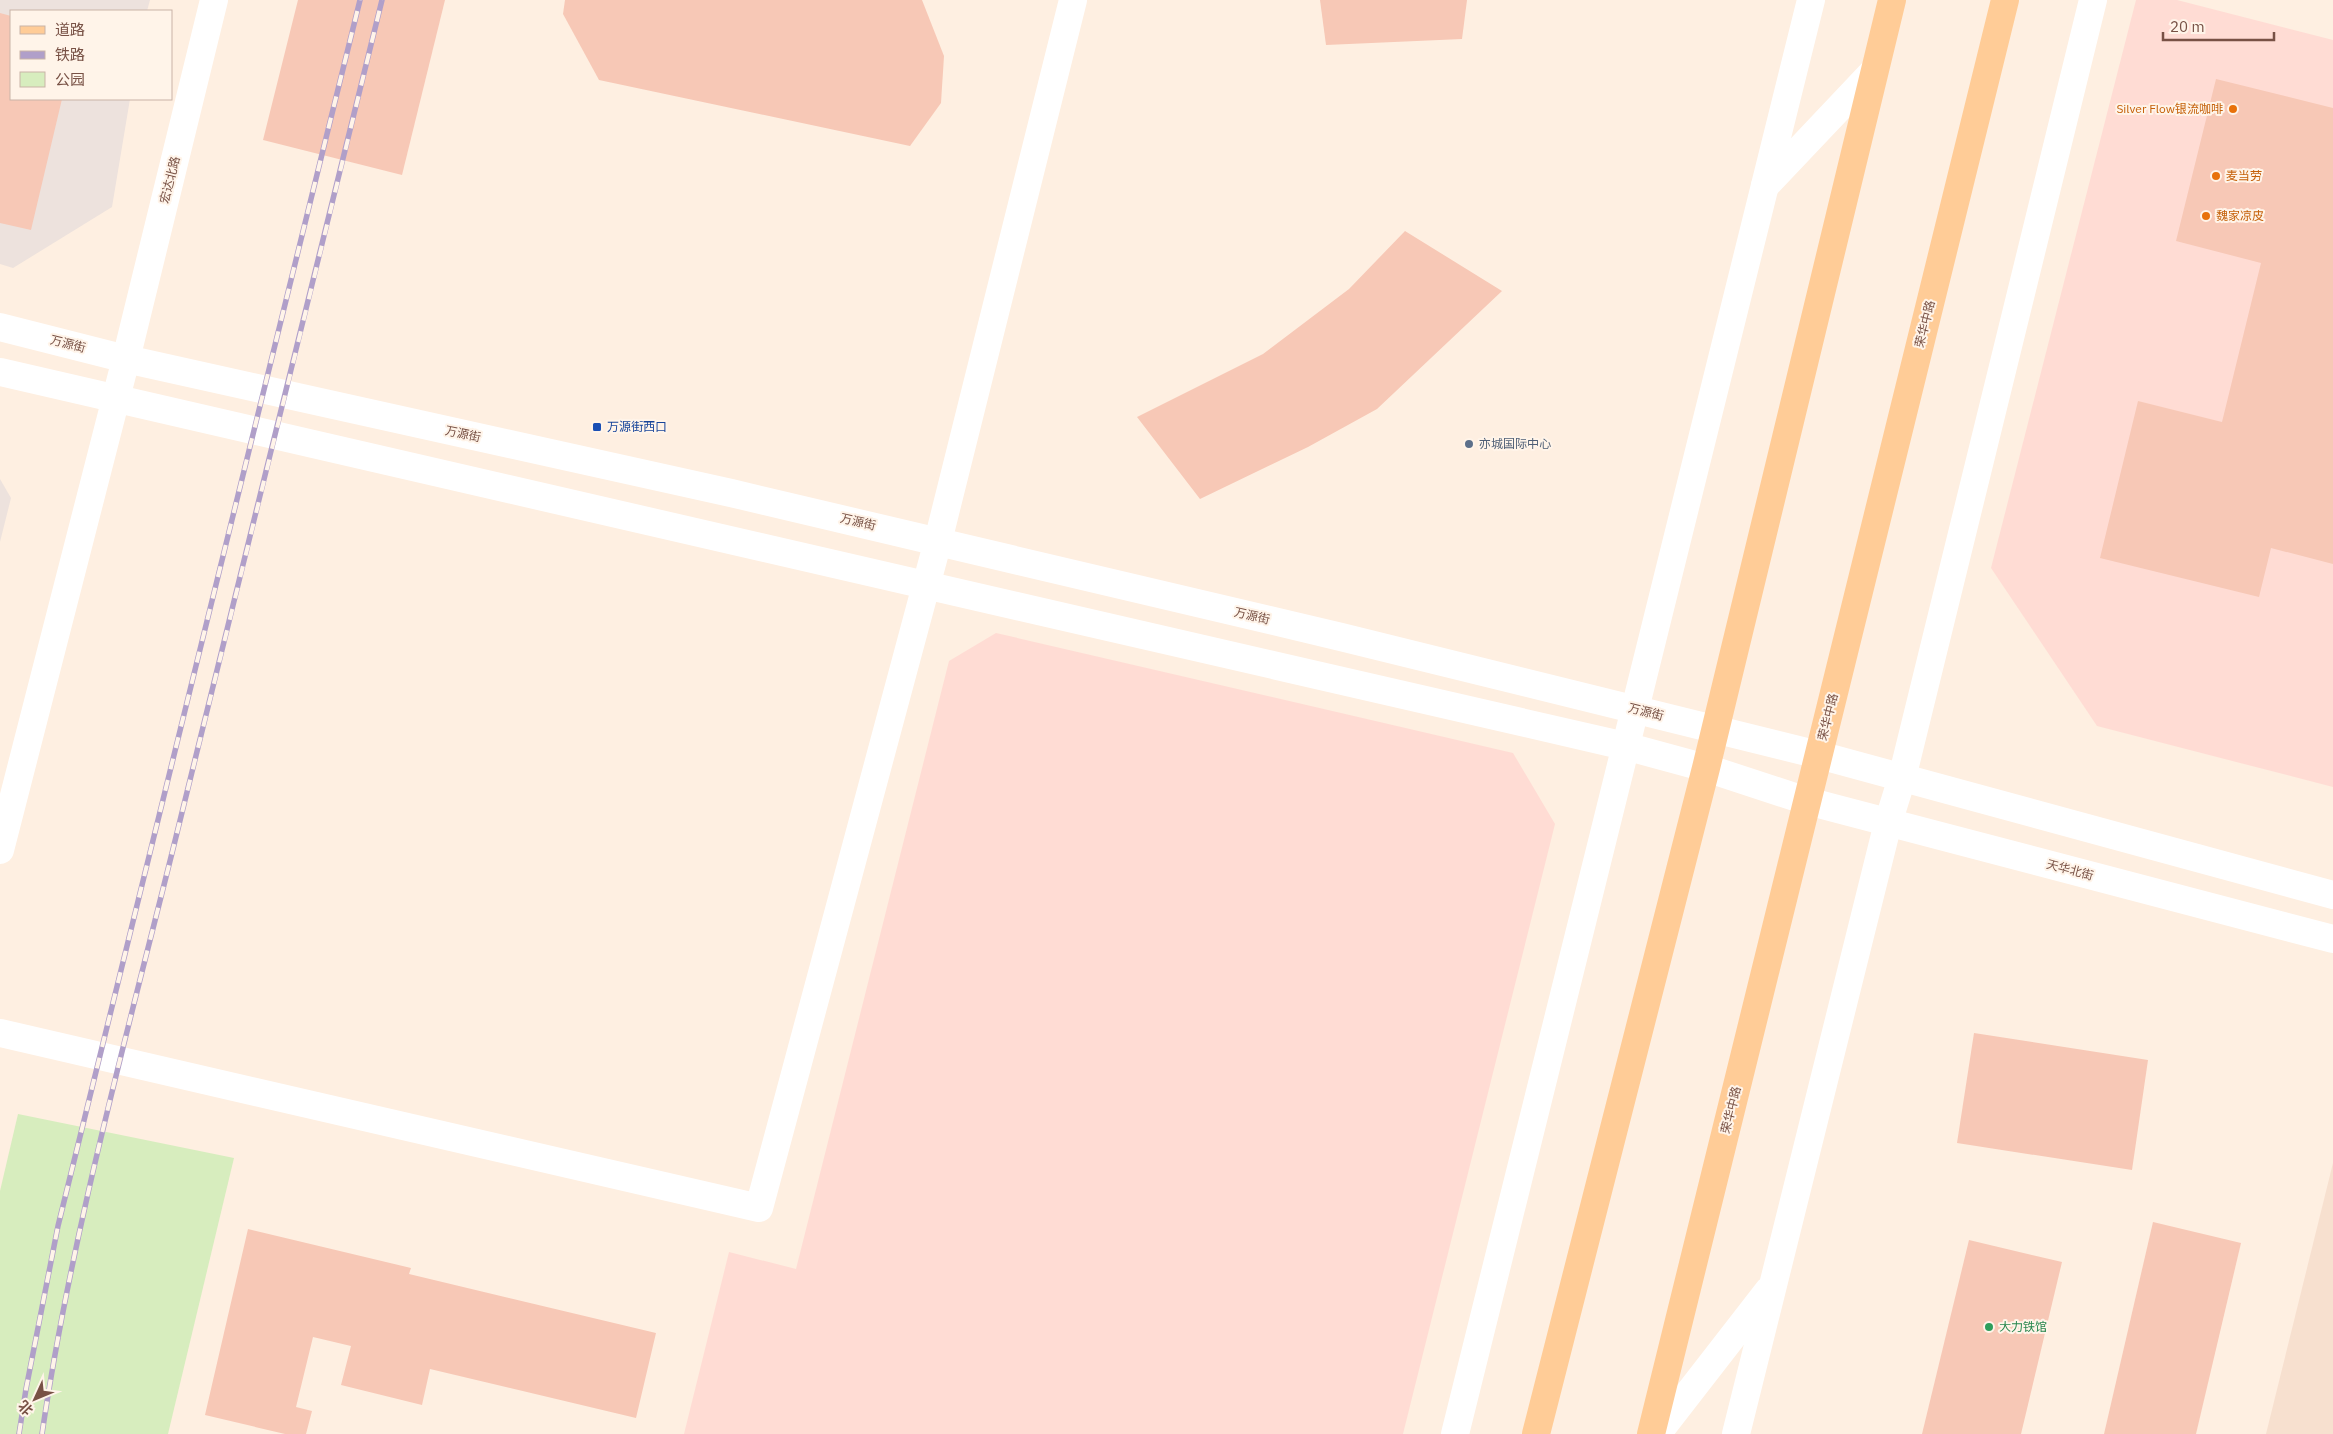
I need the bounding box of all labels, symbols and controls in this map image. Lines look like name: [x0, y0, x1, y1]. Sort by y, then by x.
legend: [10, 10, 172, 100]
scale bar: [2163, 10, 2274, 42]
text: 20 m: [2170, 17, 2205, 36]
text: 道路: [55, 20, 85, 39]
text: 铁路: [55, 45, 85, 64]
text: 公园: [55, 70, 85, 89]
place label: Silver Flow银流咖啡: [2116, 101, 2223, 116]
marker: Silver Flow银流咖啡: [2227, 103, 2239, 115]
street label: 宏达北路: [156, 155, 183, 205]
place label: 麦当劳: [2226, 168, 2262, 183]
marker: 麦当劳: [2210, 170, 2222, 182]
place label: 魏家凉皮: [2216, 208, 2264, 223]
marker: 魏家凉皮: [2200, 210, 2212, 222]
street label: 荣华中路: [1911, 299, 1938, 349]
street label: 万源街: [49, 332, 87, 355]
place label: 万源街西口: [607, 419, 667, 434]
marker: 万源街西口: [591, 421, 603, 433]
street label: 万源街: [444, 422, 482, 445]
place label: 亦城国际中心: [1479, 436, 1551, 451]
marker: 亦城国际中心: [1463, 438, 1475, 450]
street label: 万源街: [839, 510, 877, 533]
street label: 万源街: [1233, 604, 1271, 627]
street label: 荣华中路: [1814, 692, 1841, 742]
street label: 万源街: [1627, 700, 1665, 723]
street label: 天华北街: [2045, 856, 2095, 883]
street label: 荣华中路: [1717, 1085, 1744, 1135]
place label: 大力铁馆: [1999, 1319, 2047, 1334]
marker: 大力铁馆: [1983, 1321, 1995, 1333]
north arrow: [10, 1374, 60, 1424]
text: 北: [14, 1397, 37, 1419]

